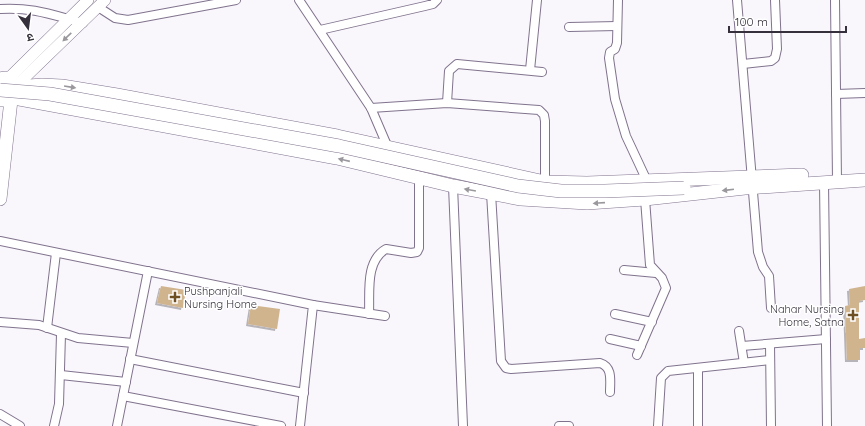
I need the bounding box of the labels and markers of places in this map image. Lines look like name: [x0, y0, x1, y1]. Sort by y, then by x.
place label: Pushpanjali Nursing Home: [184, 284, 257, 311]
marker: Pushpanjali Nursing Home: [169, 291, 181, 303]
place label: Nahar Nursing Home, Satna: [770, 302, 844, 329]
marker: Nahar Nursing Home, Satna: [847, 309, 859, 321]

